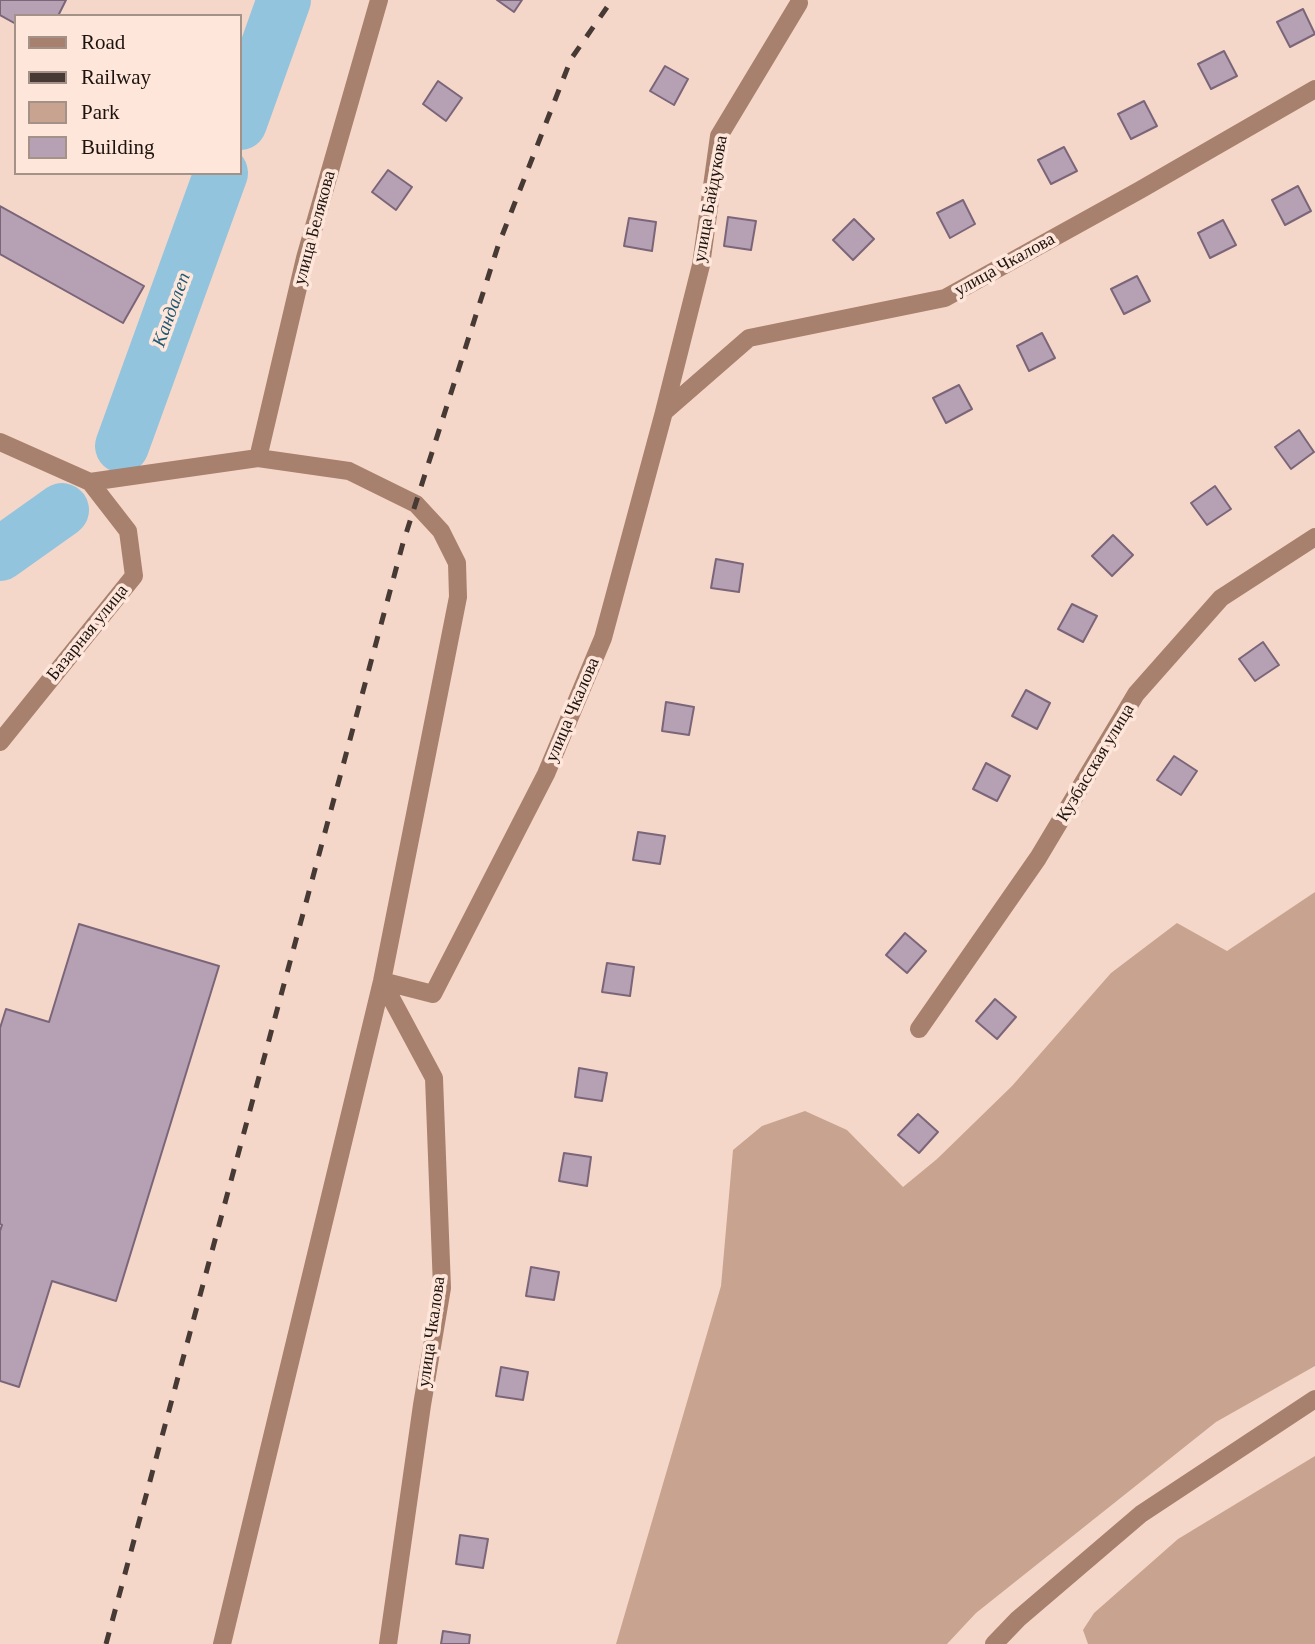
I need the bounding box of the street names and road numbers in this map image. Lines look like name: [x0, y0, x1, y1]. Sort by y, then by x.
street label: улица Байдукова: [689, 134, 733, 264]
street label: улица Белякова: [289, 168, 341, 288]
street label: улица Чкалова: [951, 229, 1059, 301]
street label: Базарная улица: [43, 581, 133, 685]
street label: улица Чкалова: [541, 654, 605, 766]
street label: Кузбасская улица: [1052, 700, 1140, 826]
street label: улица Чкалова: [414, 1275, 450, 1389]

